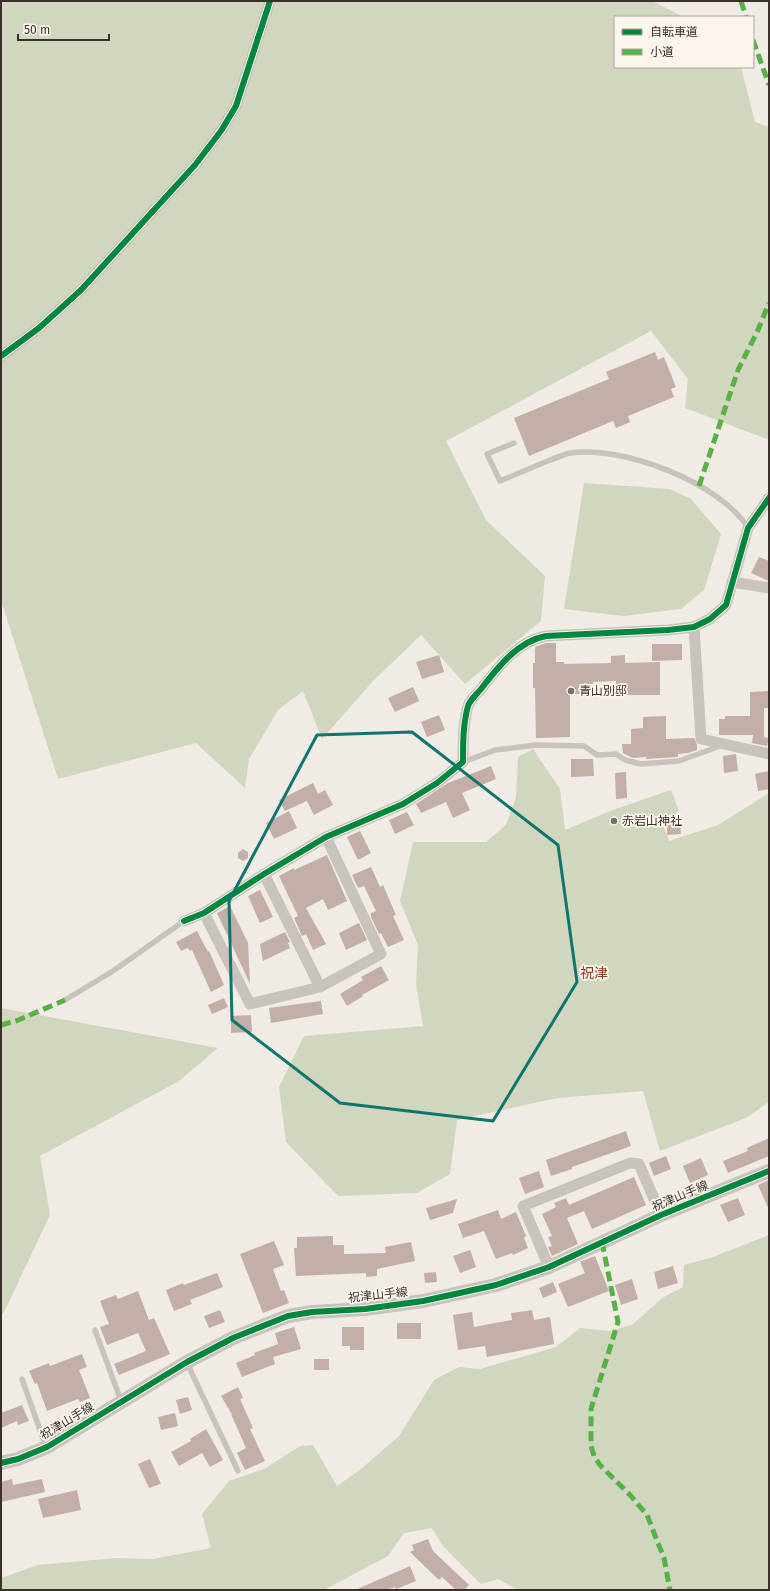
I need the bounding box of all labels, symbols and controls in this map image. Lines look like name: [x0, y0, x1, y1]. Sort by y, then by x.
scale bar: [18, 16, 109, 42]
legend: [614, 16, 754, 68]
text: 50 m: [24, 23, 50, 37]
text: 自転車道: [650, 25, 698, 39]
text: 小道: [650, 45, 674, 59]
place label: 青山別邸: [579, 684, 627, 698]
marker: 青山別邸: [566, 686, 576, 696]
place label: 赤岩山神社: [622, 814, 682, 828]
marker: 赤岩山神社: [609, 816, 619, 826]
district label: 祝津: [580, 965, 608, 982]
street label: 祝津山手線: [650, 1178, 710, 1214]
street label: 祝津山手線: [347, 1285, 409, 1305]
street label: 祝津山手線: [38, 1400, 96, 1442]

